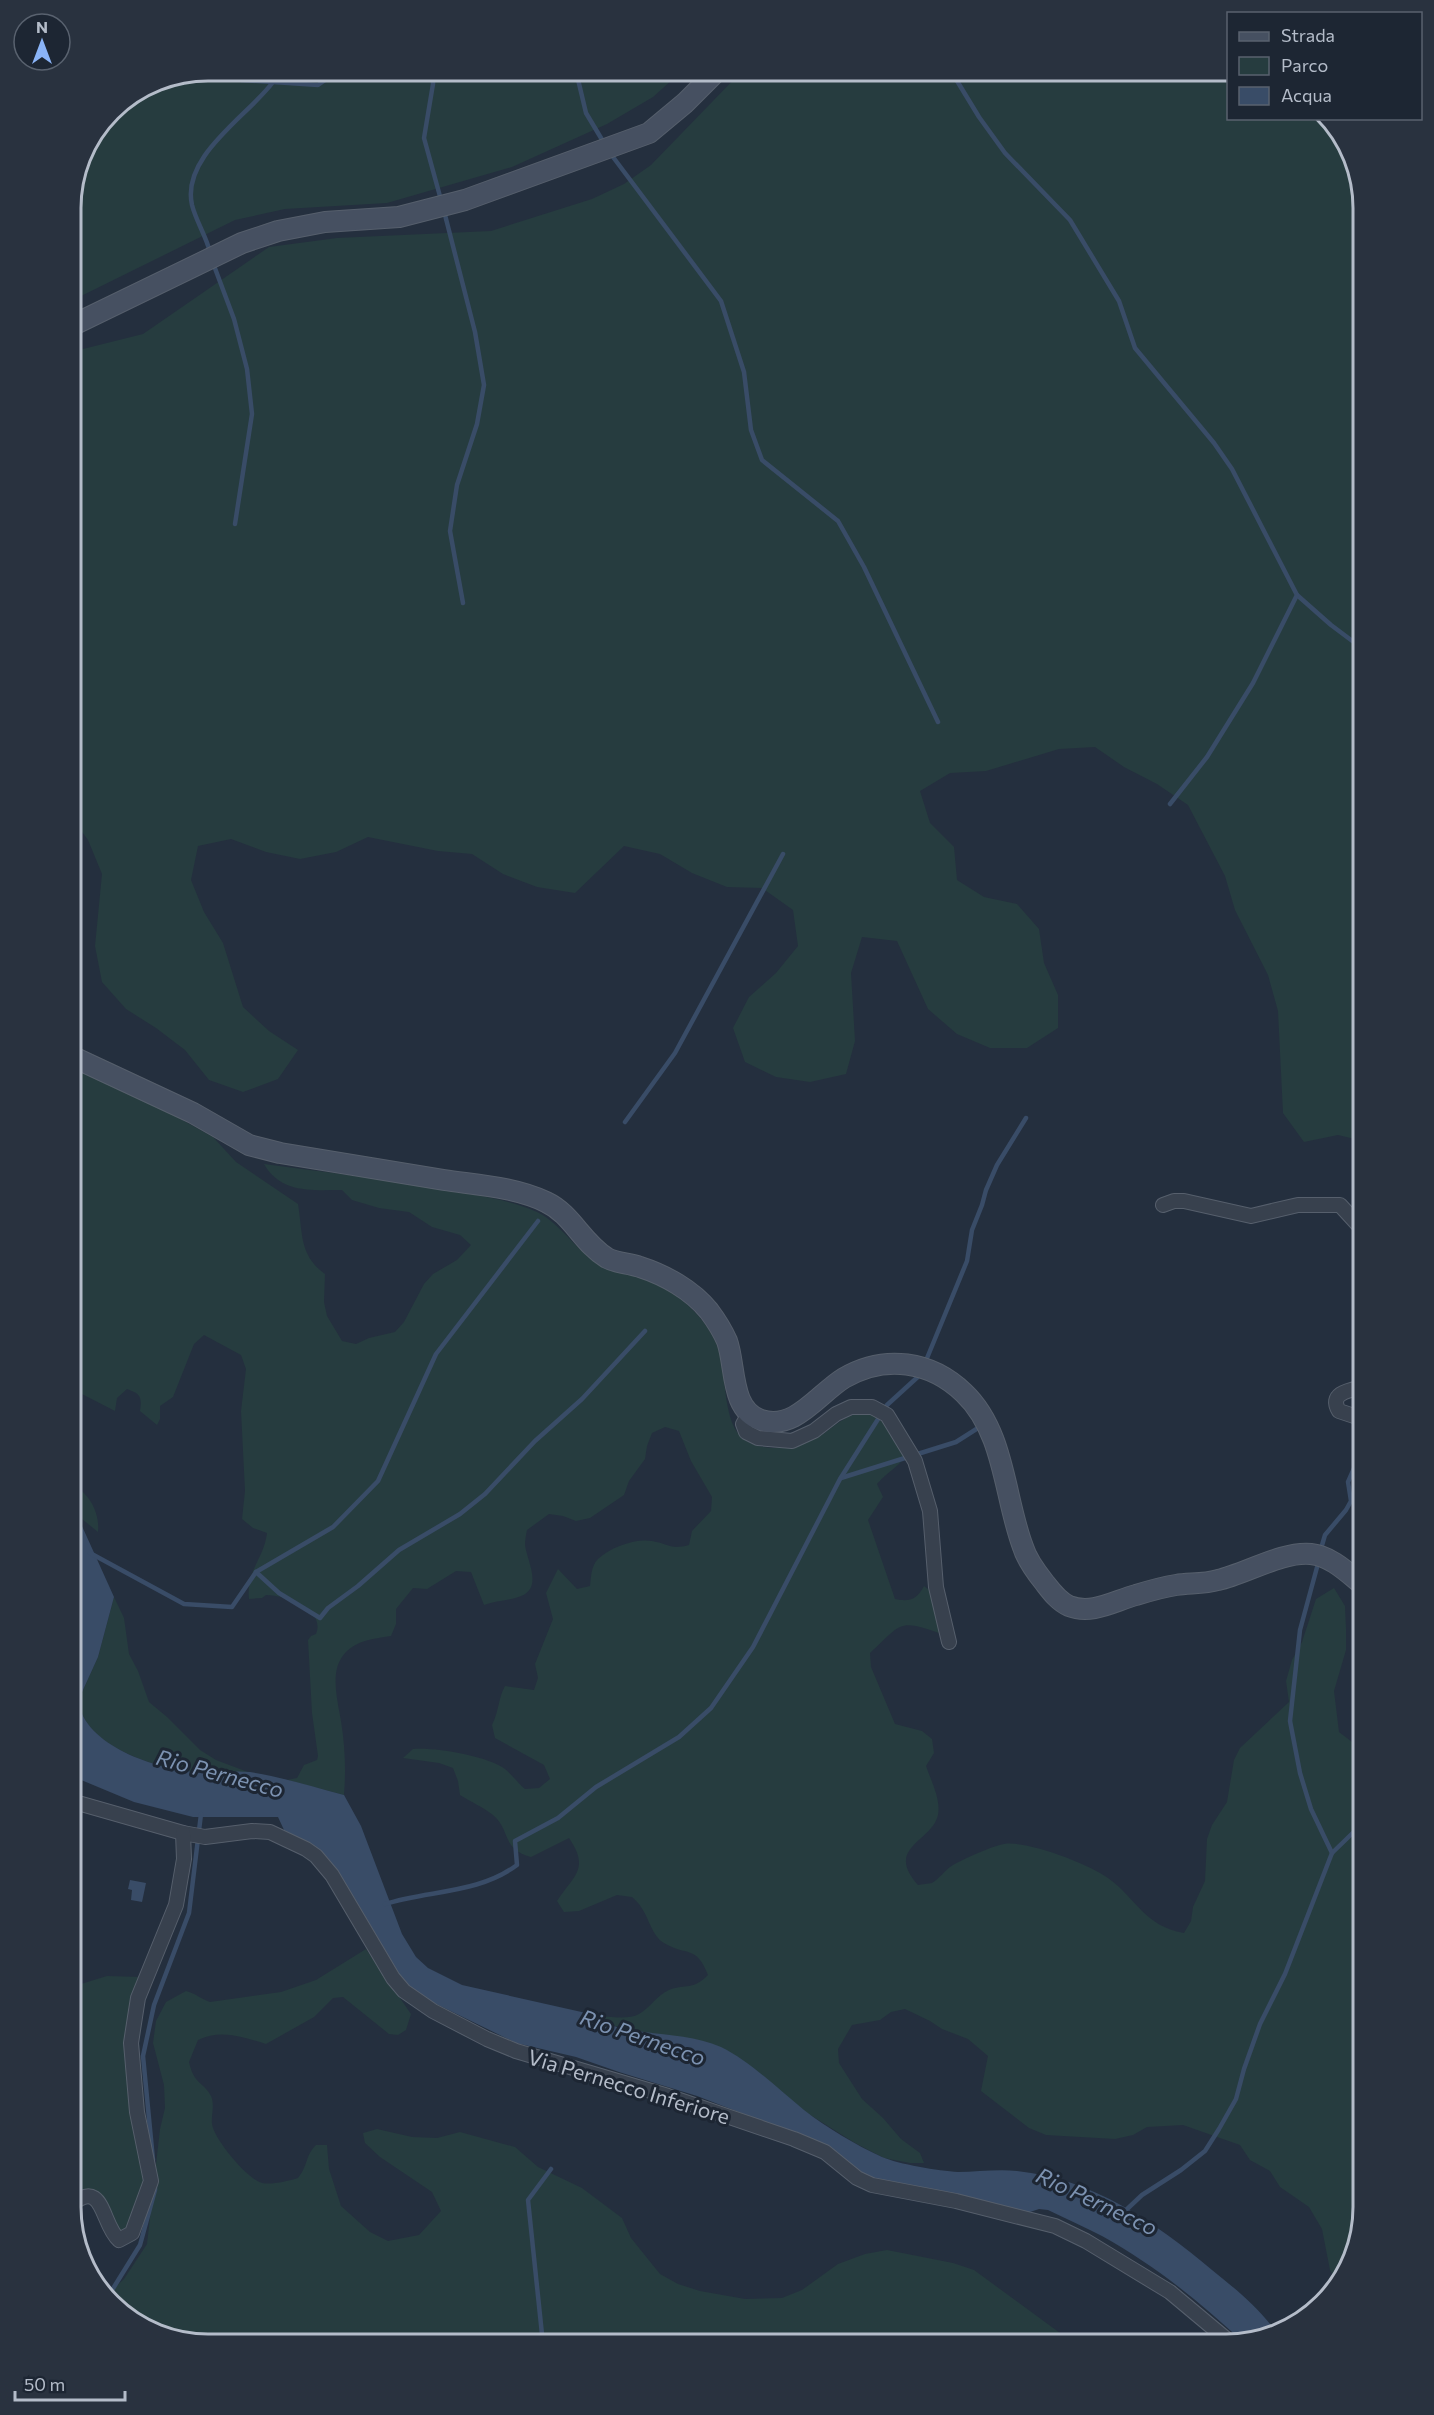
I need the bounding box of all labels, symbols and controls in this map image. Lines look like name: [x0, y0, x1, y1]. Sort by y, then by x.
north arrow: [12, 12, 72, 72]
legend: [1227, 12, 1422, 120]
text: N: [36, 17, 48, 36]
text: Strada: [1281, 24, 1335, 46]
text: Parco: [1281, 54, 1328, 76]
text: Acqua: [1281, 84, 1332, 106]
water label: Rio Pernecco: [153, 1743, 287, 1803]
water label: Rio Pernecco: [577, 2003, 709, 2071]
street label: Via Pernecco Inferiore: [525, 2043, 733, 2129]
water label: Rio Pernecco: [1032, 2161, 1162, 2241]
scale bar: [15, 2364, 124, 2402]
text: 50 m: [24, 2373, 65, 2395]

